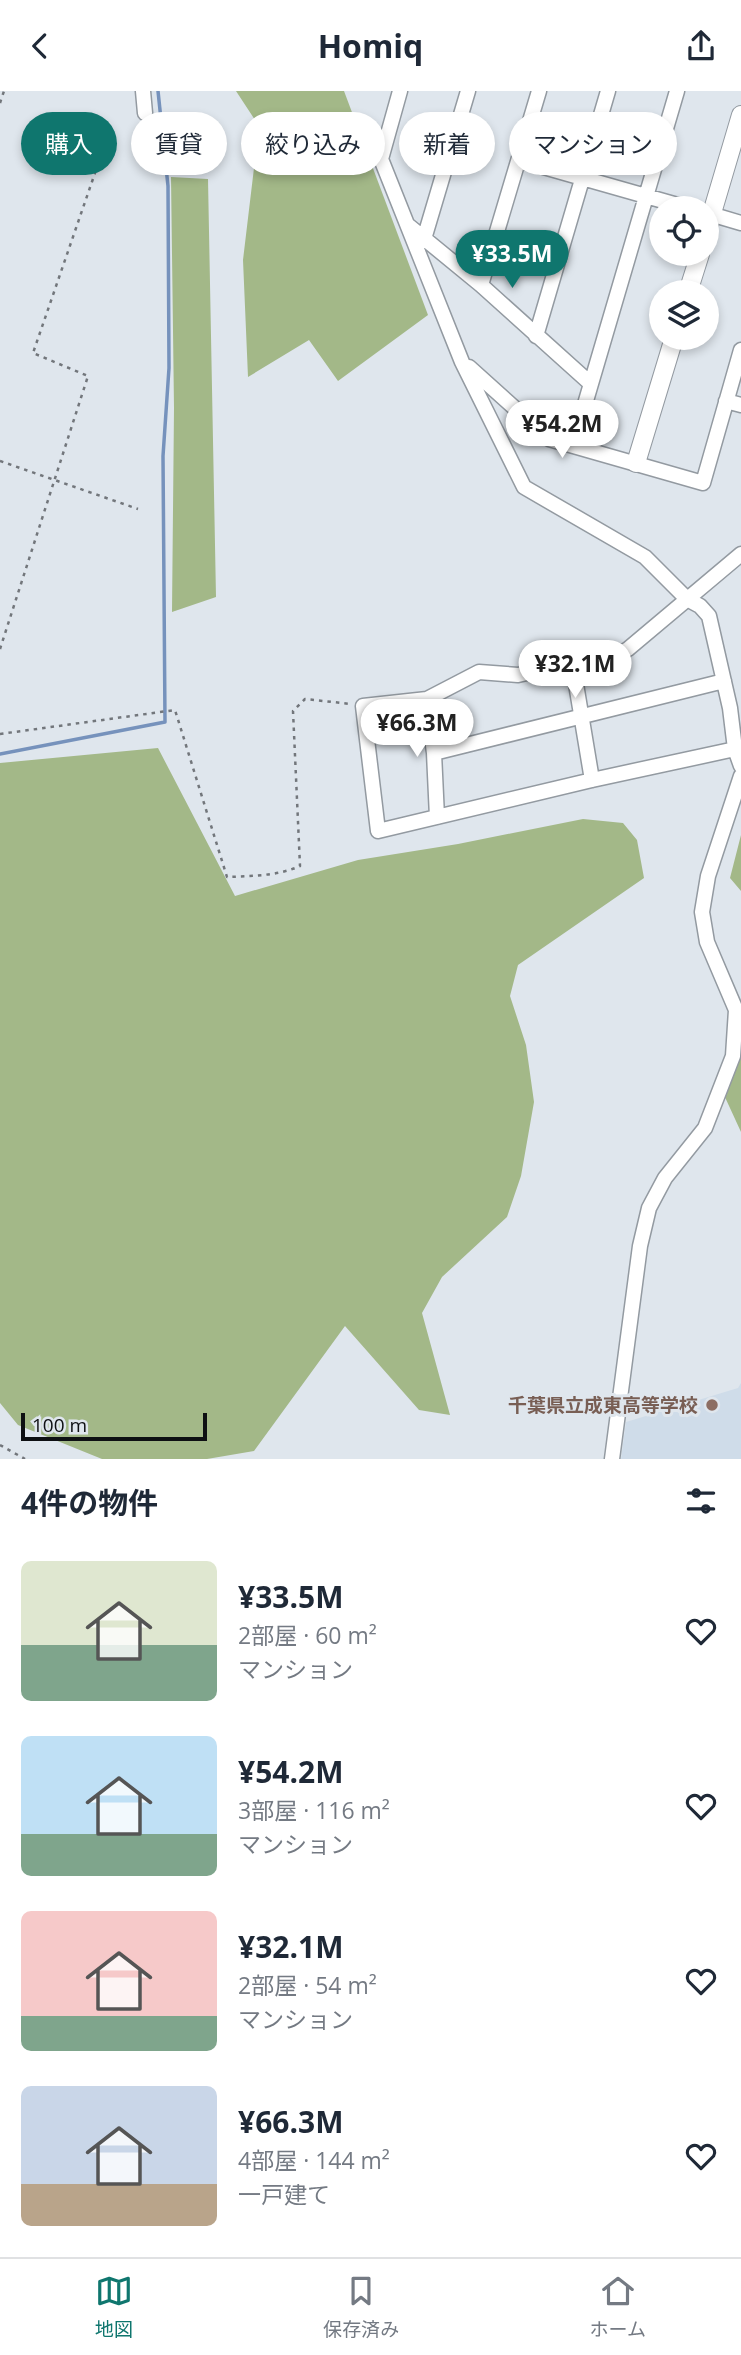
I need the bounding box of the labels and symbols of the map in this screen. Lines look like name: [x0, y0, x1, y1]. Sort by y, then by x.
pin: ¥33.5M: [455, 231, 569, 290]
pin: ¥54.2M: [505, 401, 619, 460]
pin: ¥32.1M: [518, 641, 632, 700]
pin: ¥66.3M: [360, 699, 474, 759]
place label: 千葉県立成東高等学校: [508, 1392, 698, 1418]
marker: 千葉県立成東高等学校: [704, 1397, 720, 1413]
scale bar: [21, 1410, 206, 1442]

